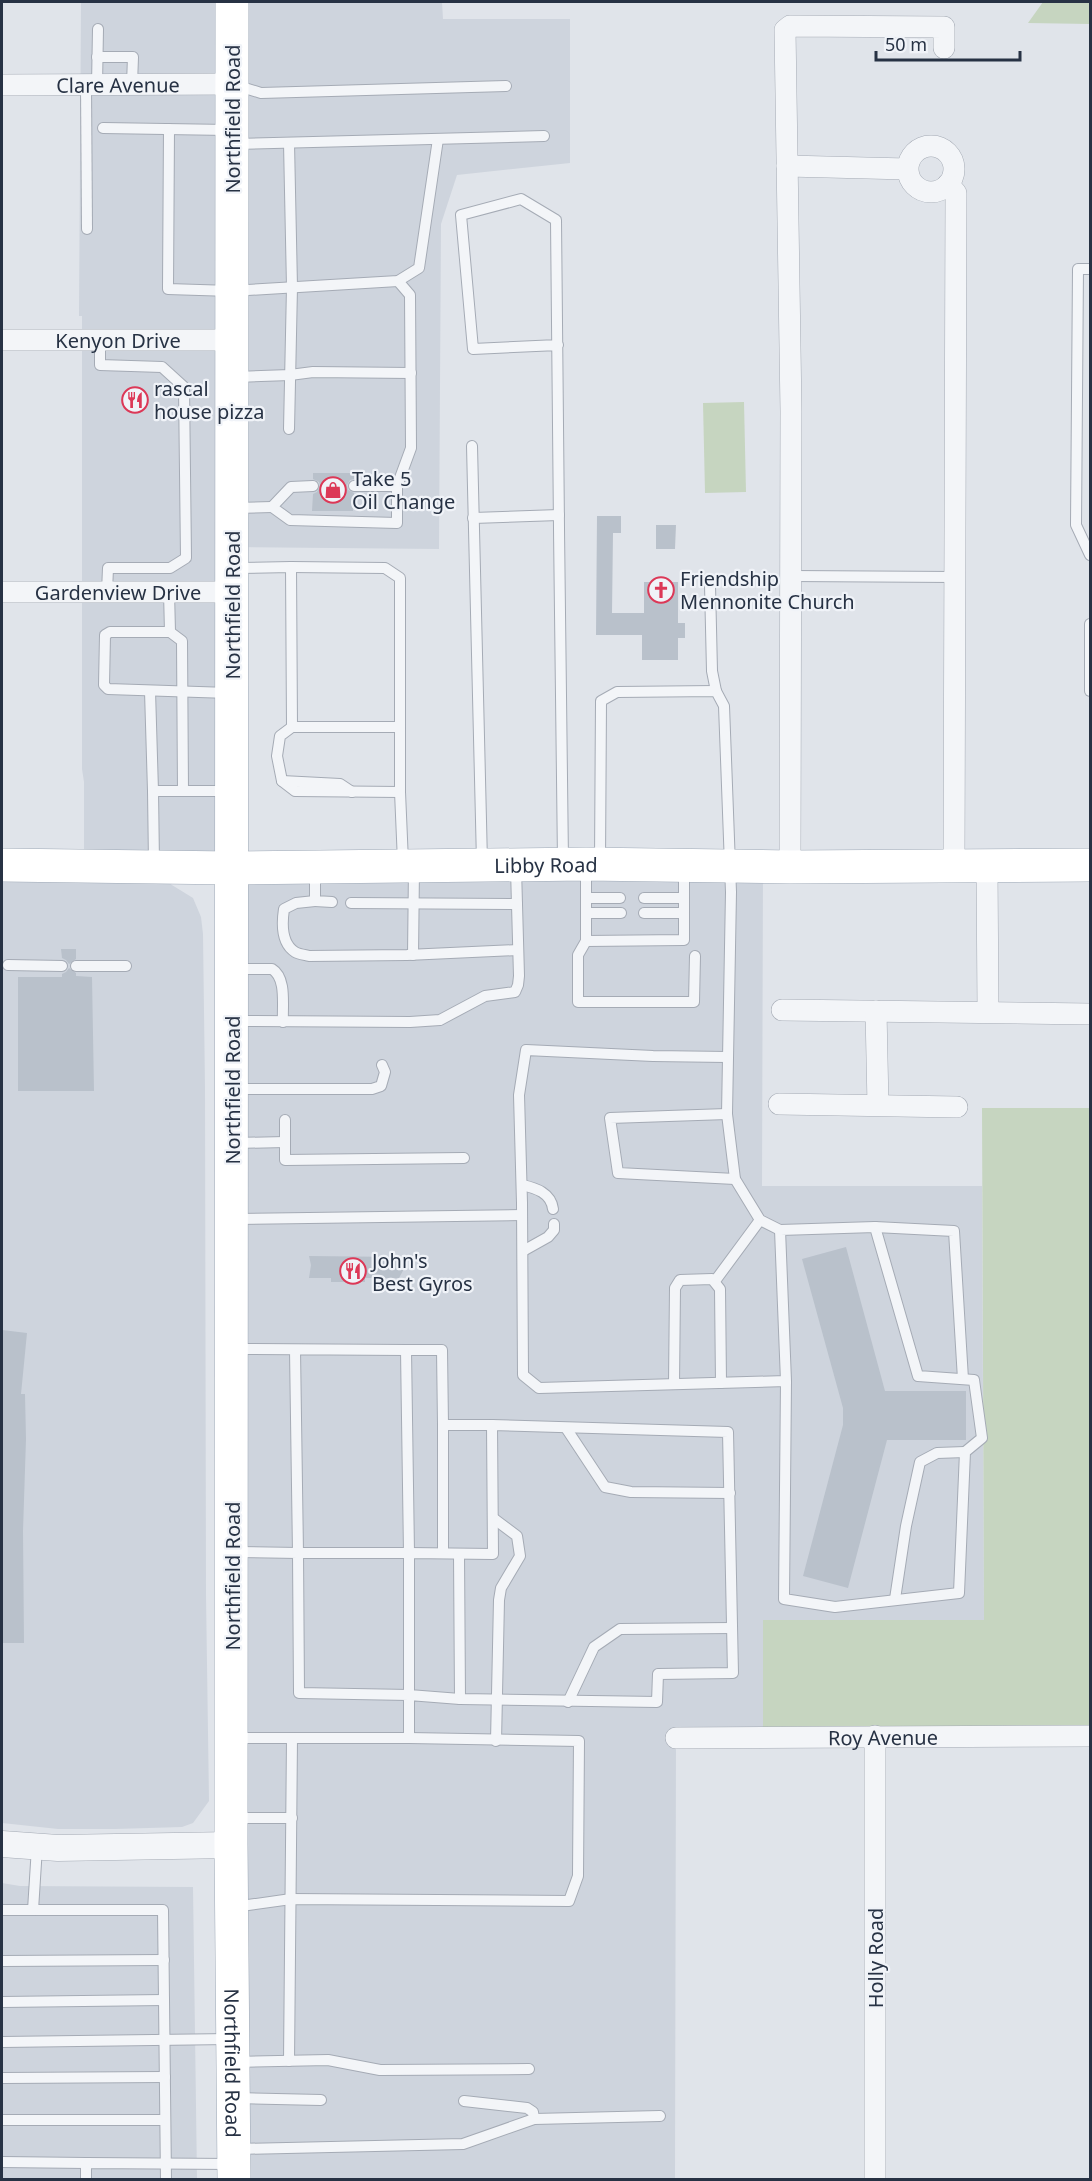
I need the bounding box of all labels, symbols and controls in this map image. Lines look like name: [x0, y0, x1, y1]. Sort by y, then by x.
scale bar: [876, 24, 1020, 62]
text: 50 m: [885, 32, 927, 56]
street label: Northfield Road: [219, 44, 246, 194]
street label: Clare Avenue: [56, 71, 180, 98]
street label: Kenyon Drive: [55, 327, 181, 354]
place label: rascal house pizza: [154, 375, 264, 425]
restaurant icon: rascal house pizza: [120, 385, 150, 415]
place label: Take 5 Oil Change: [352, 465, 455, 515]
shop icon: Take 5 Oil Change: [318, 475, 348, 505]
street label: Northfield Road: [219, 530, 246, 680]
place label: Friendship Mennonite Church: [680, 565, 855, 615]
church icon: Friendship Mennonite Church: [646, 575, 676, 605]
street label: Gardenview Drive: [35, 579, 201, 606]
street label: Libby Road: [494, 850, 598, 879]
street label: Northfield Road: [219, 1015, 246, 1165]
place label: John's Best Gyros: [370, 1247, 473, 1297]
restaurant icon: John's Best Gyros: [338, 1256, 368, 1286]
street label: Northfield Road: [219, 1501, 246, 1651]
street label: Roy Avenue: [828, 1723, 938, 1751]
street label: Holly Road: [862, 1908, 889, 2008]
street label: Northfield Road: [219, 1988, 247, 2138]

